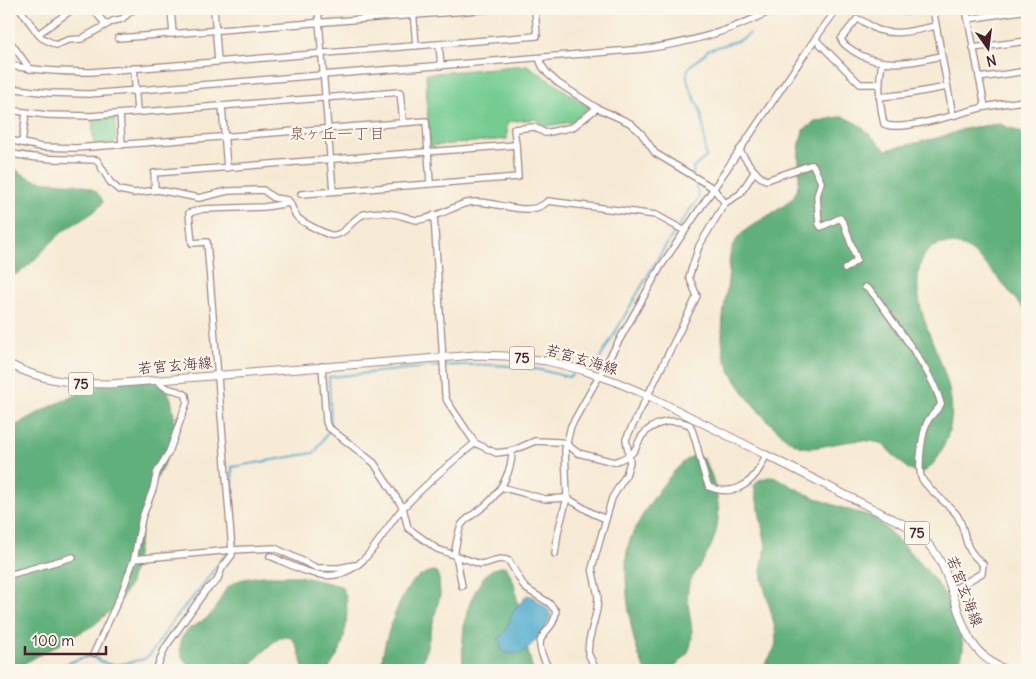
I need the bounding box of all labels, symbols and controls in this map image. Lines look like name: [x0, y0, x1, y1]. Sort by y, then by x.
north arrow: [964, 22, 1014, 72]
text: N: [984, 51, 998, 71]
district label: 泉ヶ丘一丁目: [289, 123, 385, 143]
street label: 若宮玄海線: [543, 340, 621, 378]
road number: 75: [510, 346, 534, 369]
street label: 若宮玄海線: [137, 352, 213, 378]
road number: 75: [68, 372, 94, 396]
road number: 75: [904, 522, 930, 544]
street label: 若宮玄海線: [943, 553, 987, 629]
scale bar: [25, 624, 106, 656]
text: 100 m: [32, 631, 74, 650]

